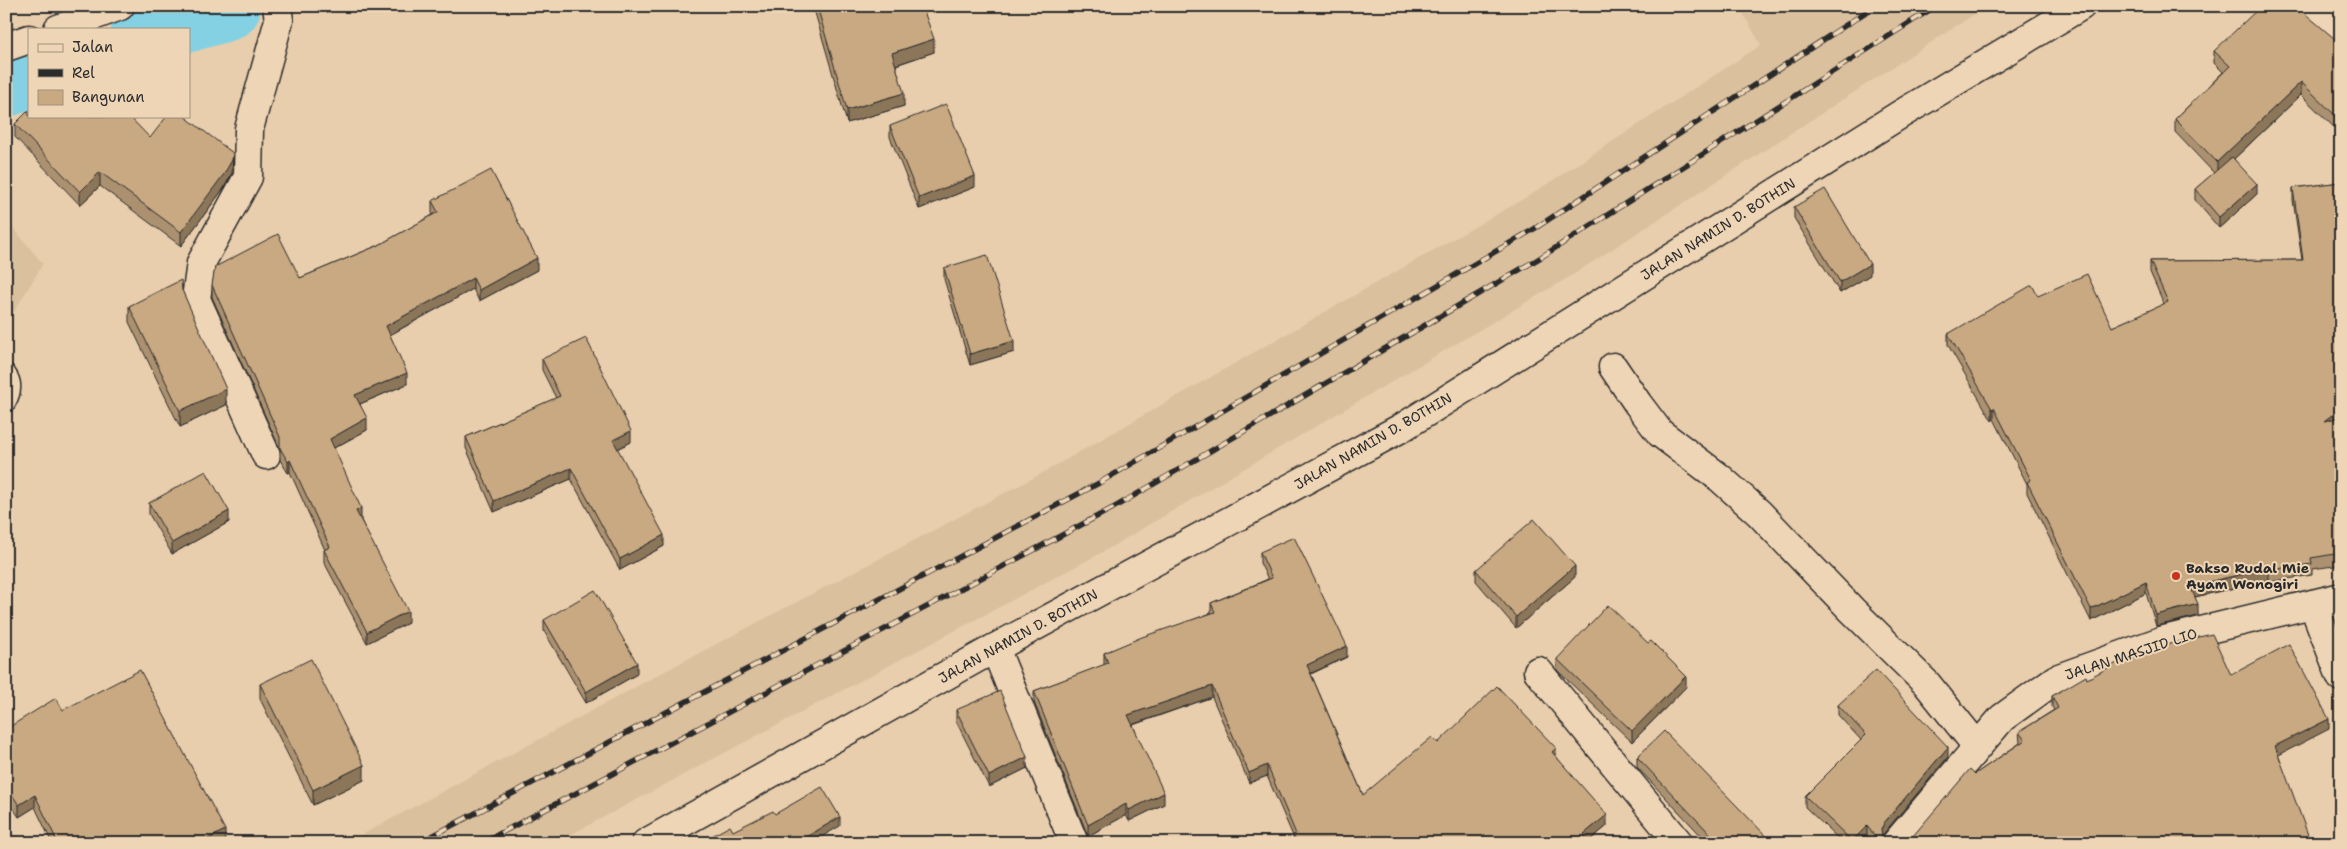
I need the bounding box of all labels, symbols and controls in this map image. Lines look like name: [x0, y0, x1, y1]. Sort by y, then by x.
legend: [28, 28, 190, 118]
text: Jalan: [72, 37, 113, 57]
text: Rel: [72, 63, 95, 83]
text: Bangunan: [72, 87, 144, 107]
street label: JALAN NAMIN D. BOTHIN: [1637, 174, 1799, 284]
street label: JALAN NAMIN D. BOTHIN: [1291, 388, 1455, 494]
place label: Bakso Rudal Mie Ayam Wonogiri: [2186, 559, 2309, 593]
marker: Bakso Rudal Mie Ayam Wonogiri: [2170, 570, 2182, 582]
street label: JALAN NAMIN D. BOTHIN: [935, 585, 1101, 687]
street label: JALAN MASJID LIO: [2063, 624, 2199, 684]

